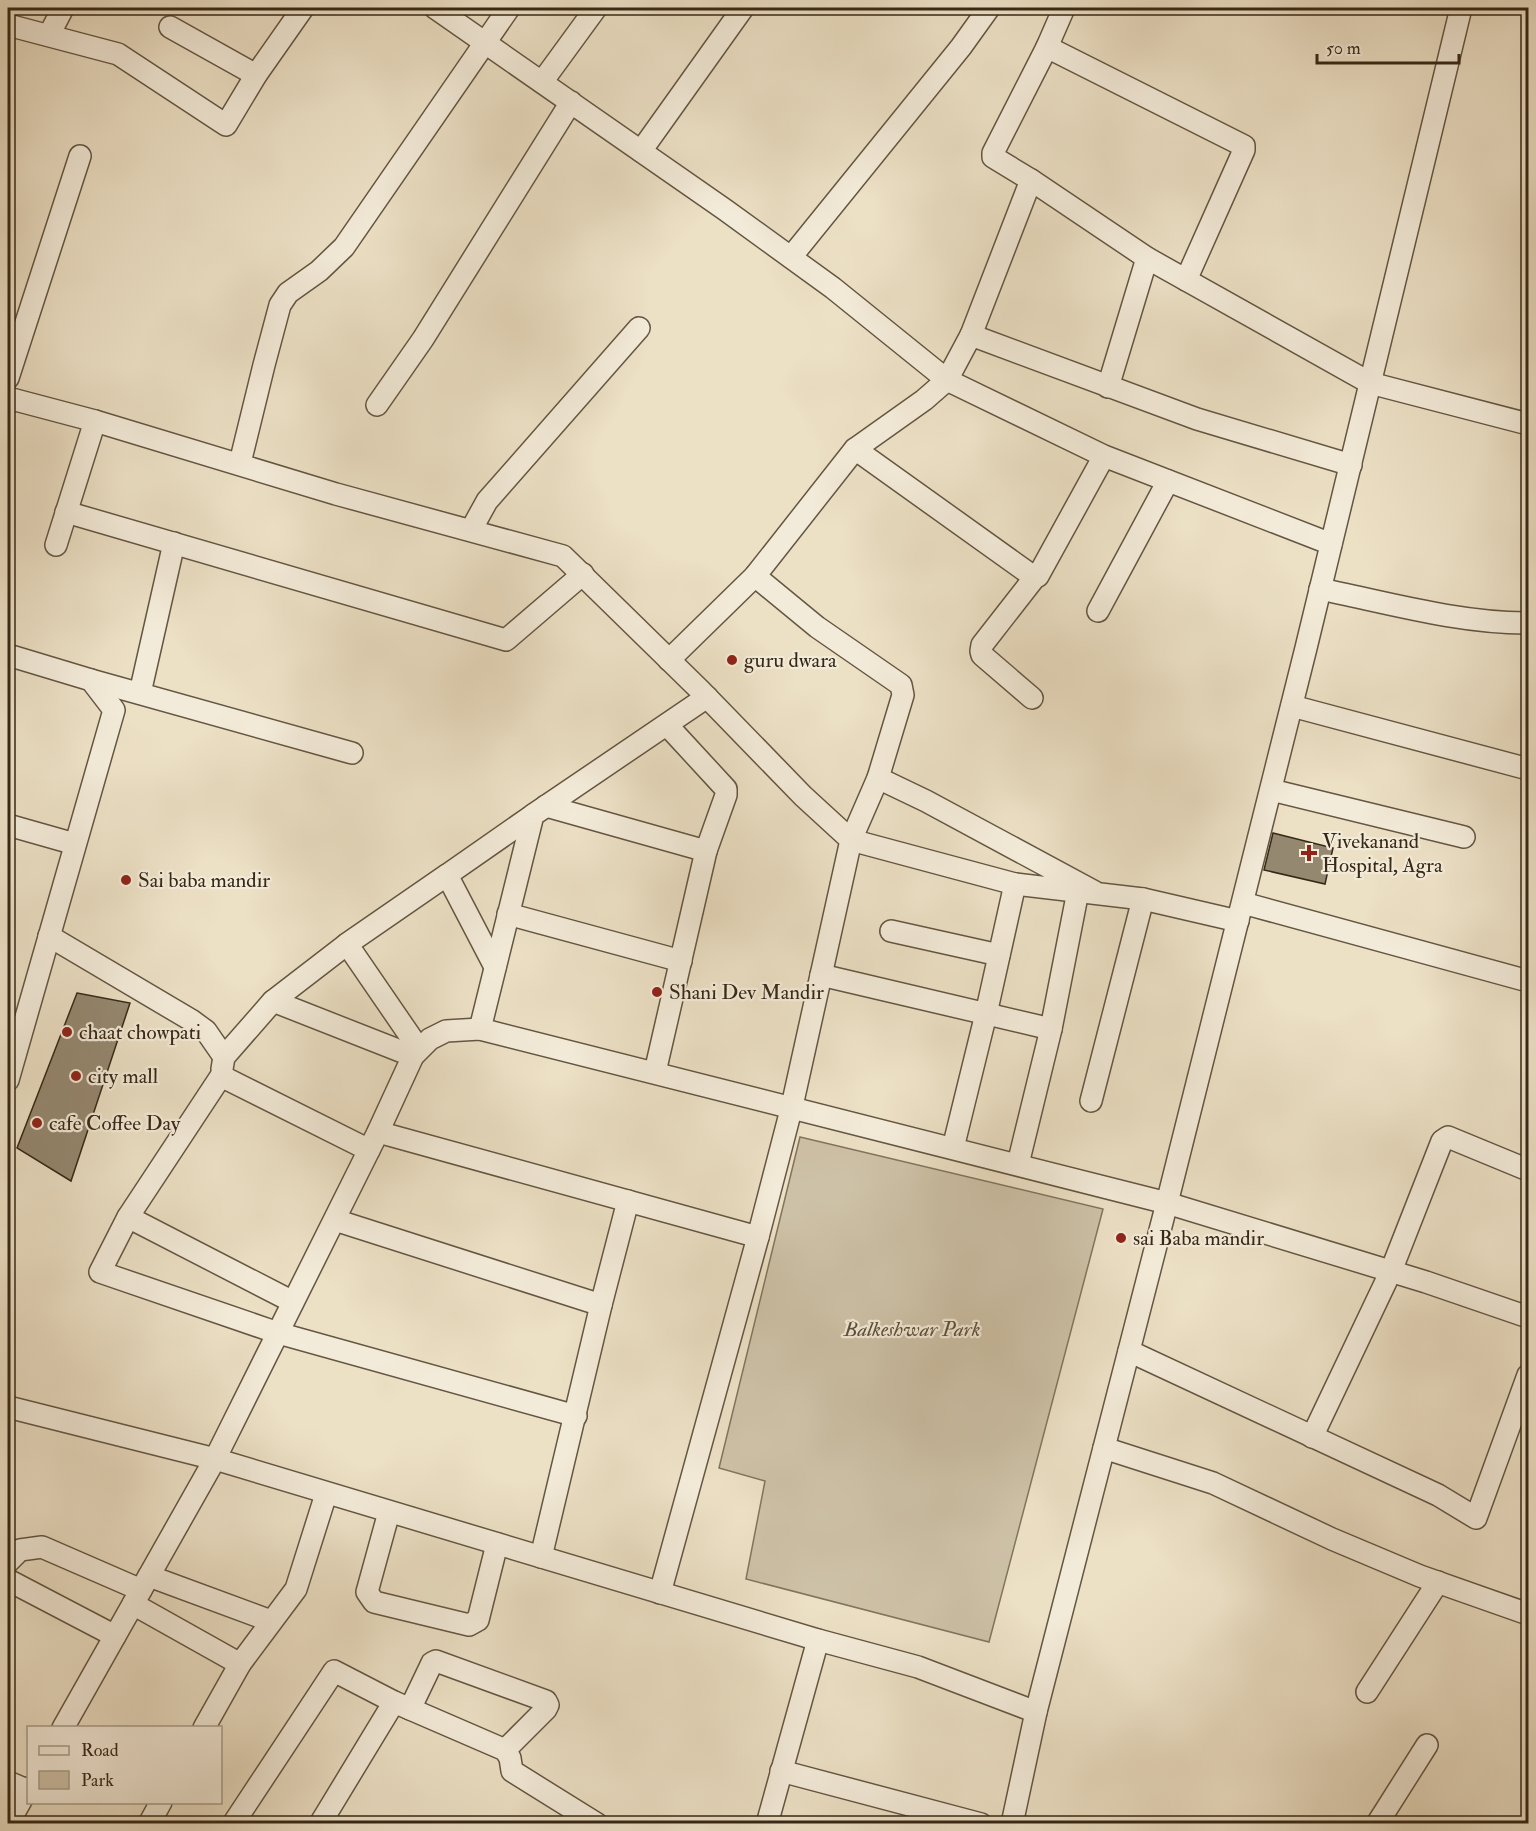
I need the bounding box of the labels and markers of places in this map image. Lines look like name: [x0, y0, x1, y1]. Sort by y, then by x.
place label: guru dwara: [744, 647, 837, 674]
marker: guru dwara: [725, 653, 739, 667]
place label: Vivekanand Hospital, Agra: [1322, 828, 1443, 879]
marker: Vivekanand Hospital, Agra: [1300, 844, 1318, 862]
place label: Sai baba mandir: [138, 867, 270, 894]
marker: Sai baba mandir: [119, 873, 133, 887]
place label: Shani Dev Mandir: [669, 979, 824, 1006]
marker: Shani Dev Mandir: [650, 985, 664, 999]
place label: chaat chowpati: [79, 1019, 201, 1046]
marker: chaat chowpati: [60, 1025, 74, 1039]
place label: city mall: [88, 1063, 159, 1090]
marker: city mall: [69, 1069, 83, 1083]
place label: cafe Coffee Day: [49, 1110, 181, 1137]
marker: cafe Coffee Day: [30, 1116, 44, 1130]
place label: sai Baba mandir: [1133, 1225, 1264, 1252]
marker: sai Baba mandir: [1114, 1231, 1128, 1245]

